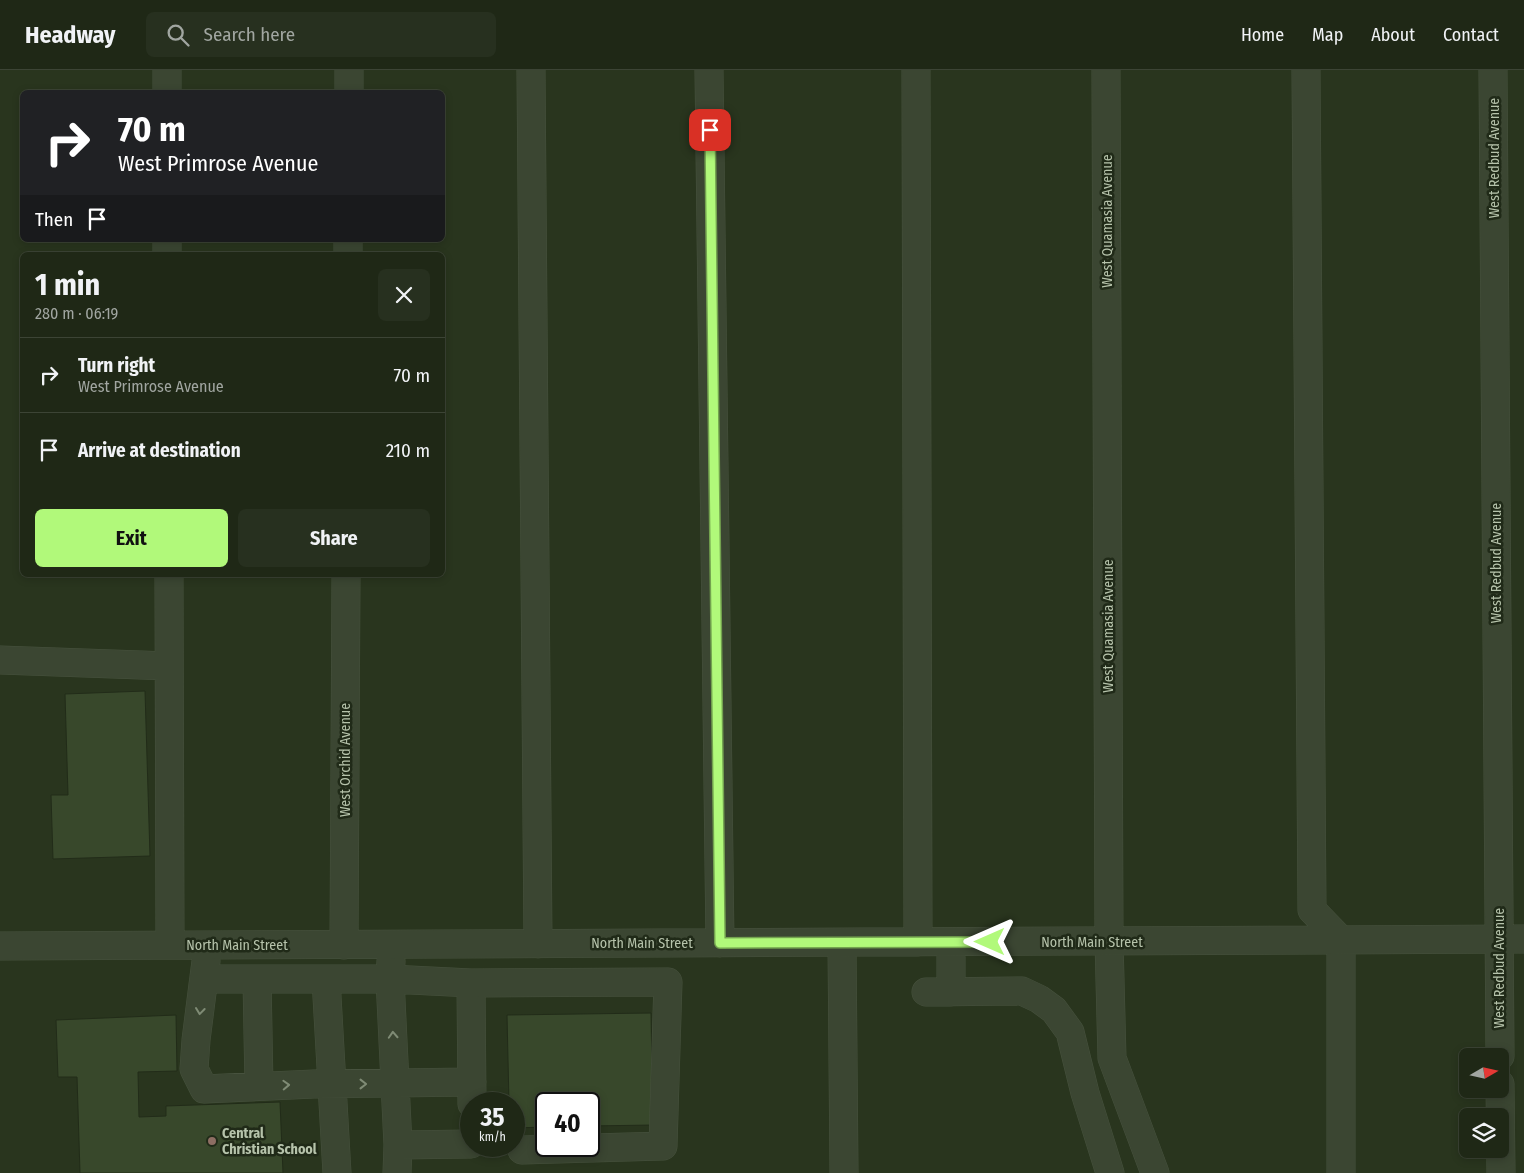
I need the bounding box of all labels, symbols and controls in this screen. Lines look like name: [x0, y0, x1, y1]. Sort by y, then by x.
search box: [146, 12, 496, 57]
text: Headway: [25, 21, 116, 49]
icon: search: [164, 21, 192, 49]
text: Search here: [204, 23, 295, 46]
text: Home: [1241, 24, 1284, 46]
text: Map: [1312, 24, 1343, 46]
text: About: [1371, 24, 1415, 46]
text: Contact: [1443, 24, 1499, 46]
street label: West Redbud Avenue: [1486, 98, 1503, 218]
text: 70 m: [118, 108, 186, 150]
pin: [689, 109, 731, 151]
icon: right: [35, 110, 100, 175]
icon: arrive: [696, 116, 724, 144]
text: West Primrose Avenue: [118, 150, 318, 177]
street label: West Quamasia Avenue: [1099, 154, 1116, 288]
icon: arrive: [83, 205, 111, 233]
text: Then: [35, 208, 73, 231]
text: 1 min: [35, 267, 100, 303]
button: close: [378, 269, 430, 321]
text: 280 m · 06:19: [35, 304, 118, 323]
text: Turn right: [78, 354, 155, 377]
icon: right: [35, 361, 63, 389]
text: 70 m: [394, 364, 430, 387]
text: West Primrose Avenue: [78, 377, 224, 396]
icon: arrive: [35, 436, 63, 464]
text: Arrive at destination: [78, 439, 241, 462]
text: 210 m: [386, 439, 430, 462]
street label: West Redbud Avenue: [1488, 503, 1505, 623]
button: Exit: [35, 509, 228, 567]
button: Share: [238, 509, 430, 567]
street label: West Quamasia Avenue: [1100, 559, 1117, 693]
street label: West Orchid Avenue: [337, 703, 354, 817]
street label: West Redbud Avenue: [1491, 908, 1508, 1028]
position arrow: [963, 915, 1015, 967]
street label: North Main Street: [1041, 934, 1143, 951]
street label: North Main Street: [591, 935, 693, 952]
street label: North Main Street: [186, 937, 288, 954]
one-way arrow: [195, 1007, 206, 1015]
one-way arrow: [387, 1031, 398, 1039]
north arrow: [1459, 1048, 1509, 1098]
map controls: [1459, 1048, 1509, 1158]
one-way arrow: [360, 1079, 367, 1089]
one-way arrow: [282, 1080, 290, 1090]
speed limit sign: 40: [535, 1092, 600, 1157]
text: 35: [480, 1103, 505, 1133]
button: layers: [1459, 1108, 1509, 1158]
place label: Central Christian School: [222, 1125, 317, 1158]
text: km/h: [479, 1130, 506, 1144]
marker: Central Christian School: [206, 1135, 218, 1147]

